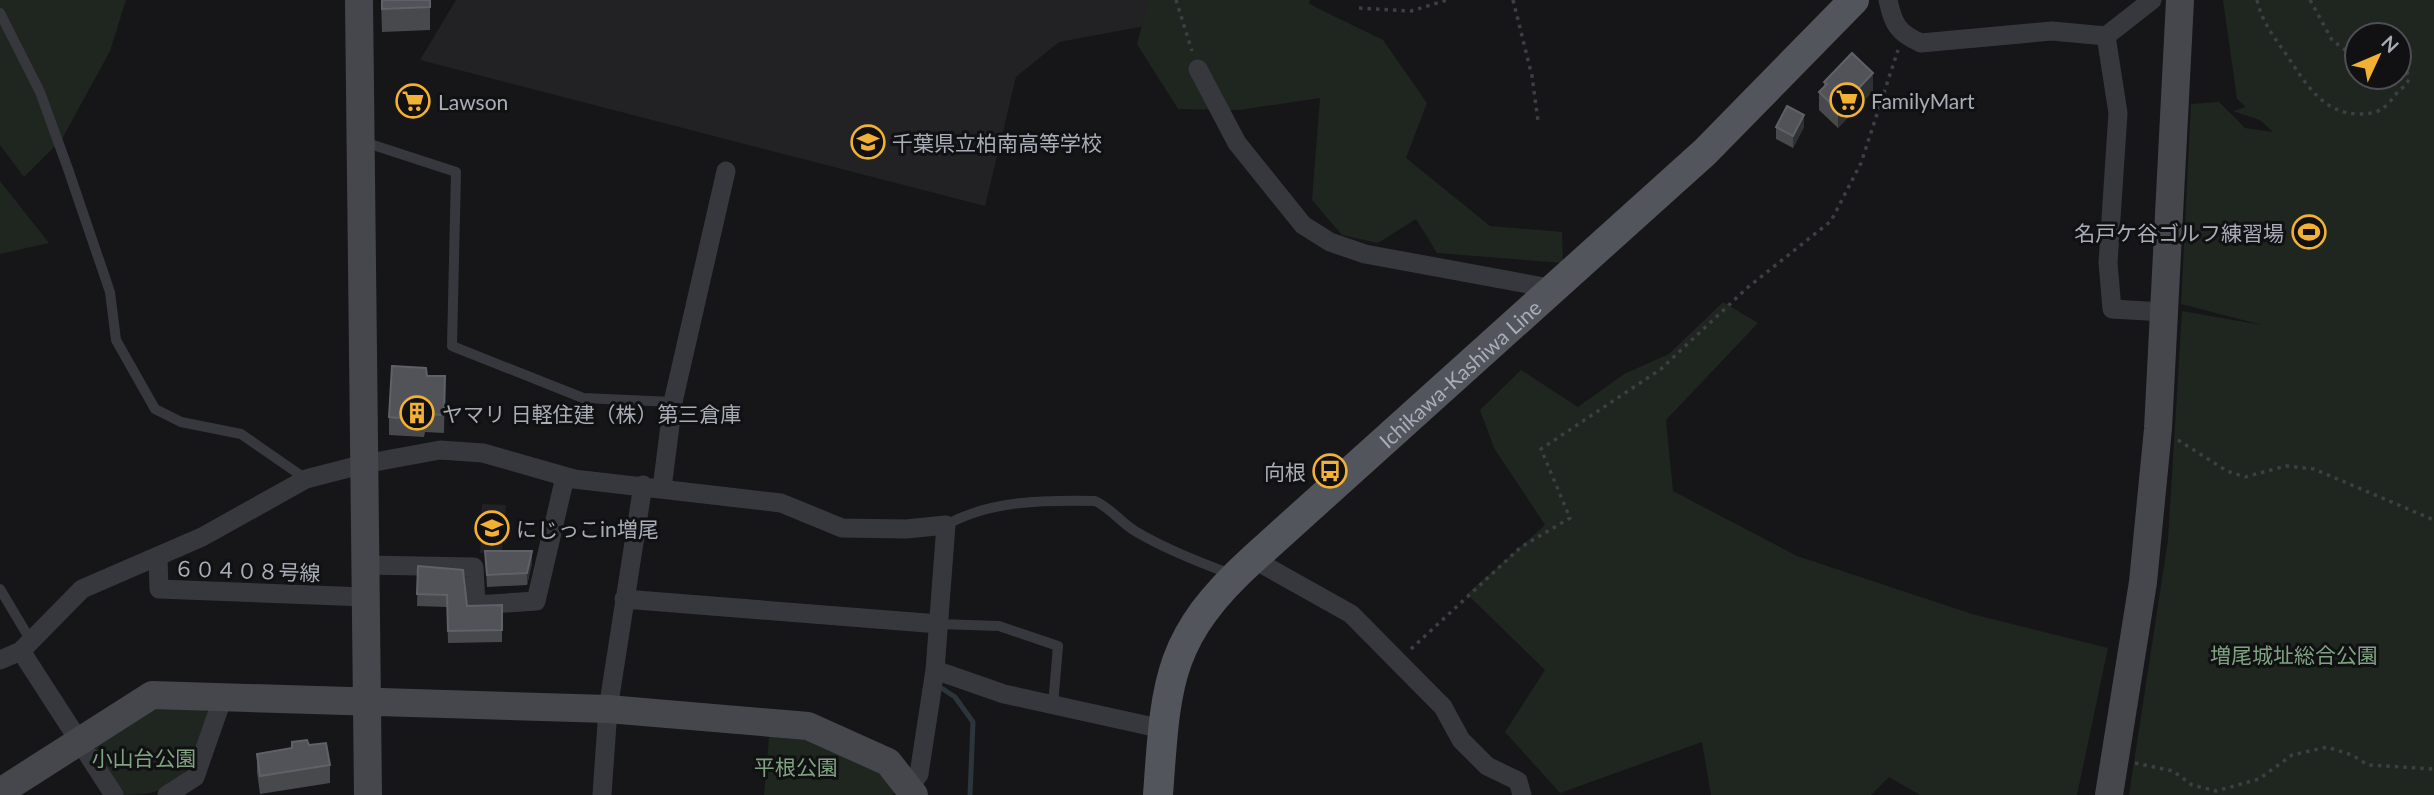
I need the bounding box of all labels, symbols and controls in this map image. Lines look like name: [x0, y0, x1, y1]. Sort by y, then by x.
north arrow: [2343, 21, 2413, 91]
text: N: [2377, 31, 2404, 57]
supermarket icon: FamilyMart: [1828, 81, 1866, 119]
supermarket icon: Lawson: [394, 82, 432, 120]
place label: FamilyMart: [1871, 88, 1975, 113]
place label: Lawson: [438, 89, 508, 114]
school or university icon: 千葉県立柏南高等学校: [849, 123, 887, 161]
place label: 千葉県立柏南高等学校: [892, 130, 1102, 155]
sports icon: 名戸ケ谷ゴルフ練習場: [2290, 213, 2328, 251]
place label: 名戸ケ谷ゴルフ練習場: [2074, 220, 2284, 245]
street label: Ichikawa-Kashiwa Line: [1373, 294, 1545, 452]
building icon: ヤマリ 日軽住建（株）第三倉庫: [398, 394, 436, 432]
place label: ヤマリ 日軽住建（株）第三倉庫: [442, 401, 741, 426]
bus stop icon: 向根: [1311, 452, 1349, 490]
place label: 向根: [1264, 459, 1306, 484]
school or university icon: にじっこin増尾: [473, 509, 511, 547]
place label: にじっこin増尾: [516, 516, 659, 541]
street label: ６０４０８号線: [173, 555, 321, 585]
park label: 増尾城址総合公園: [2210, 642, 2378, 667]
park label: 小山台公園: [92, 745, 197, 770]
park label: 平根公園: [754, 754, 838, 779]

